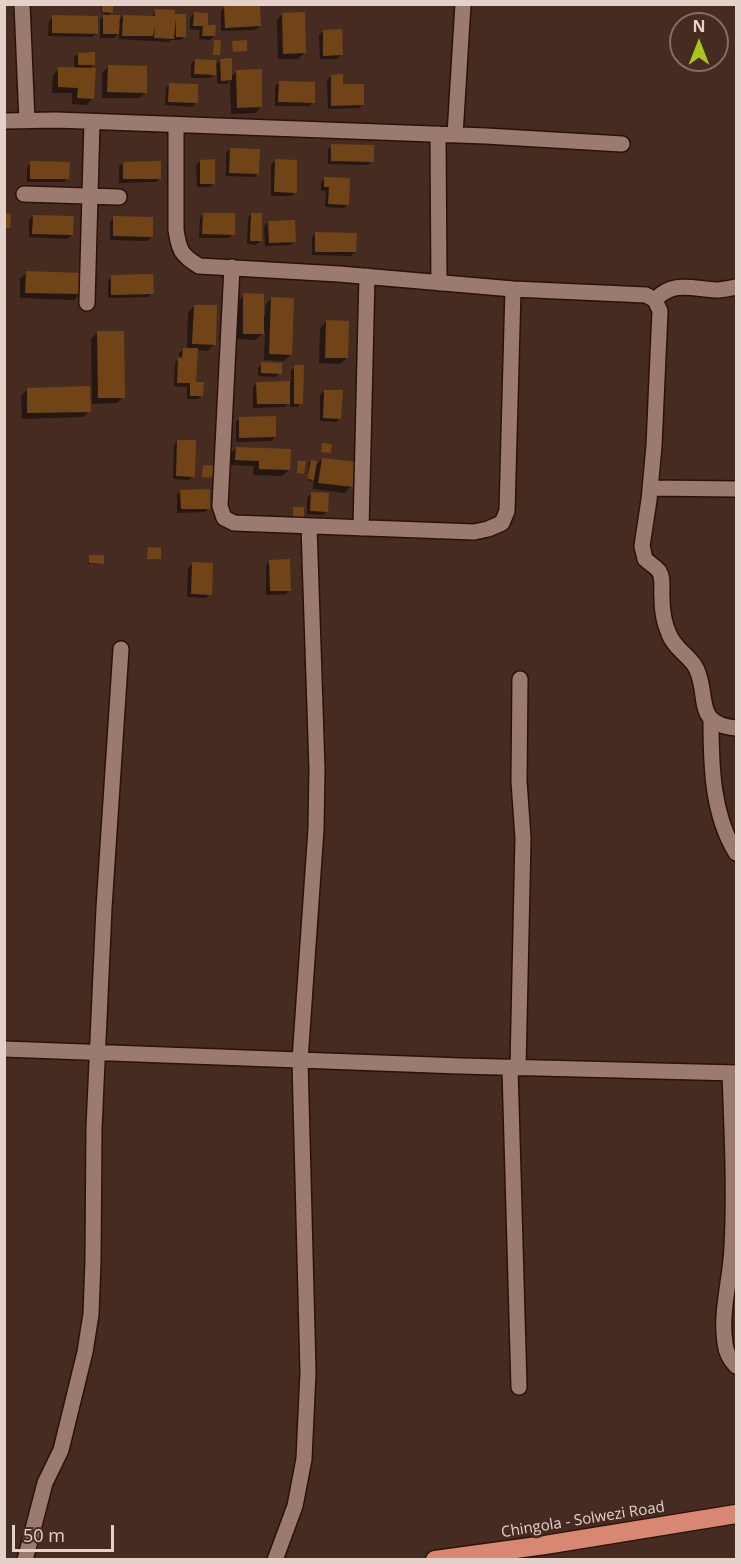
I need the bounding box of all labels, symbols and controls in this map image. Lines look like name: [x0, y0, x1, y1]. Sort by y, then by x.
north arrow: [669, 12, 729, 72]
text: N: [692, 15, 706, 37]
street label: Chingola - Solwezi Road: [500, 1498, 666, 1542]
scale bar: [15, 1513, 117, 1551]
text: 50 m: [23, 1523, 65, 1547]

